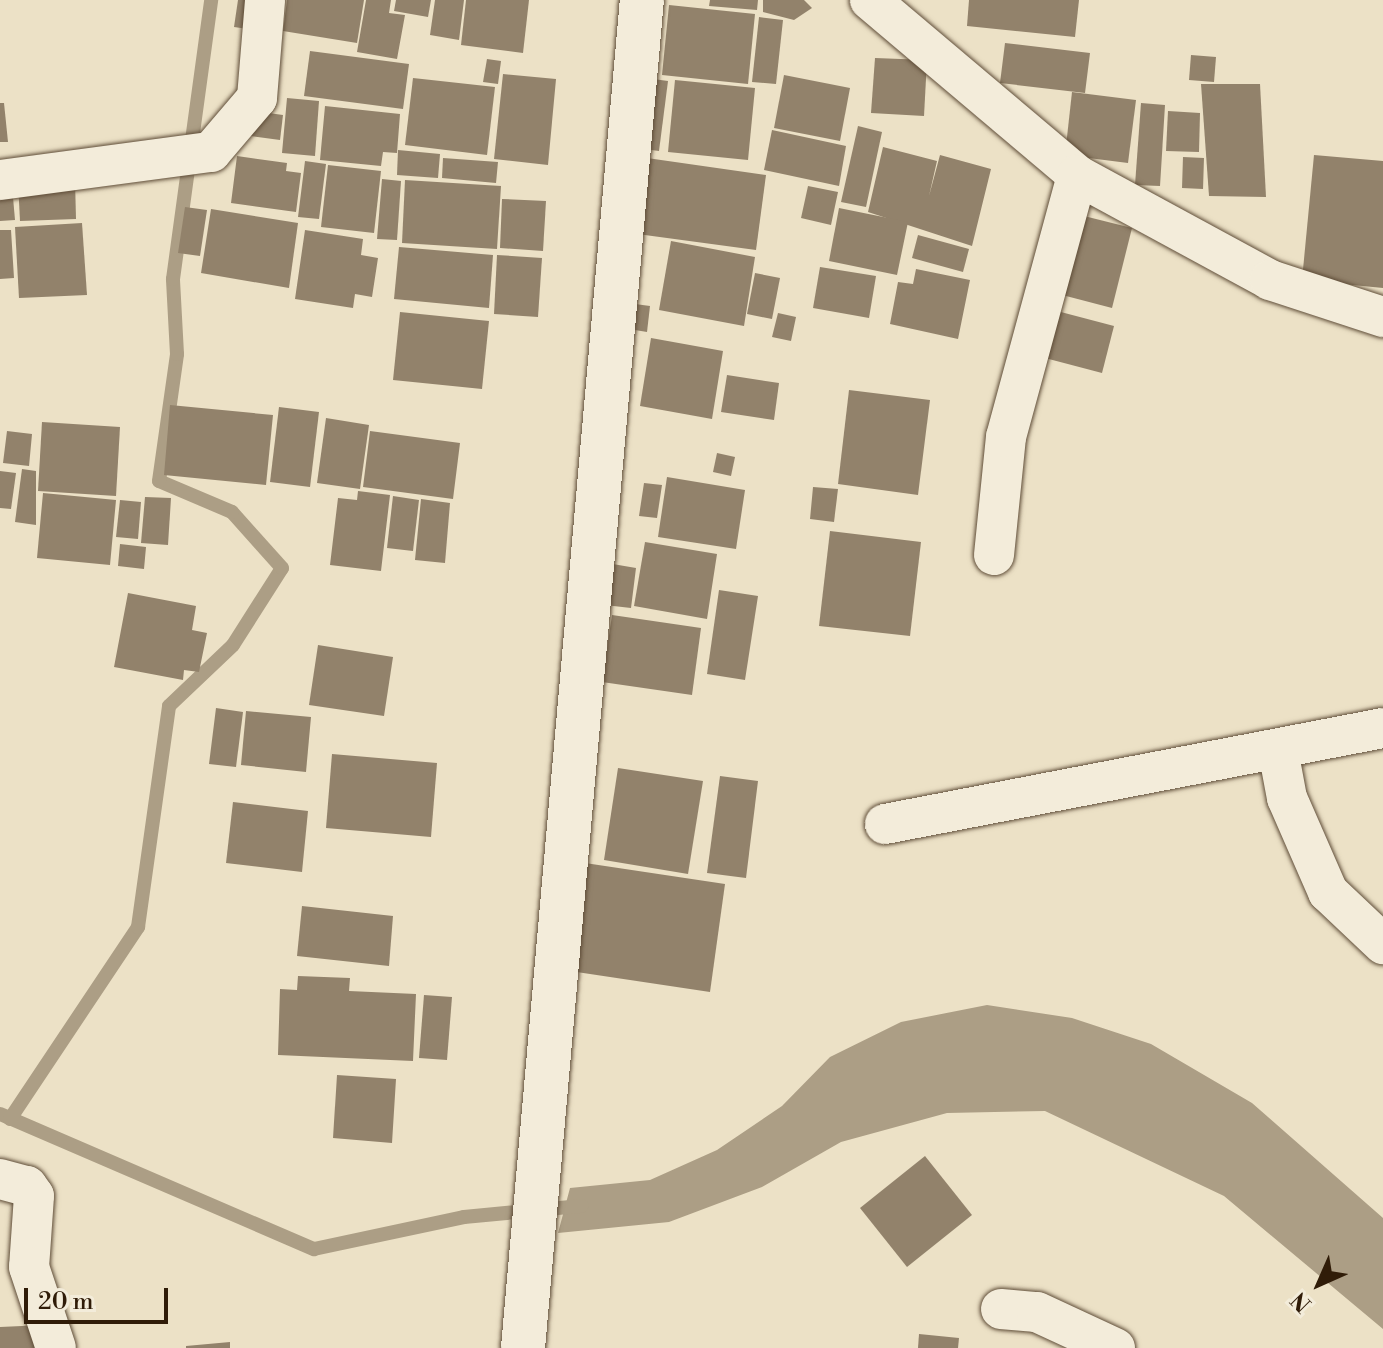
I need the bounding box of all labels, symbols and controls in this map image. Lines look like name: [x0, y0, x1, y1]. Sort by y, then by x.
north arrow: [1279, 1244, 1359, 1324]
scale bar: [28, 1272, 172, 1322]
text: N: [1286, 1286, 1317, 1317]
text: 20 m: [38, 1287, 94, 1317]

